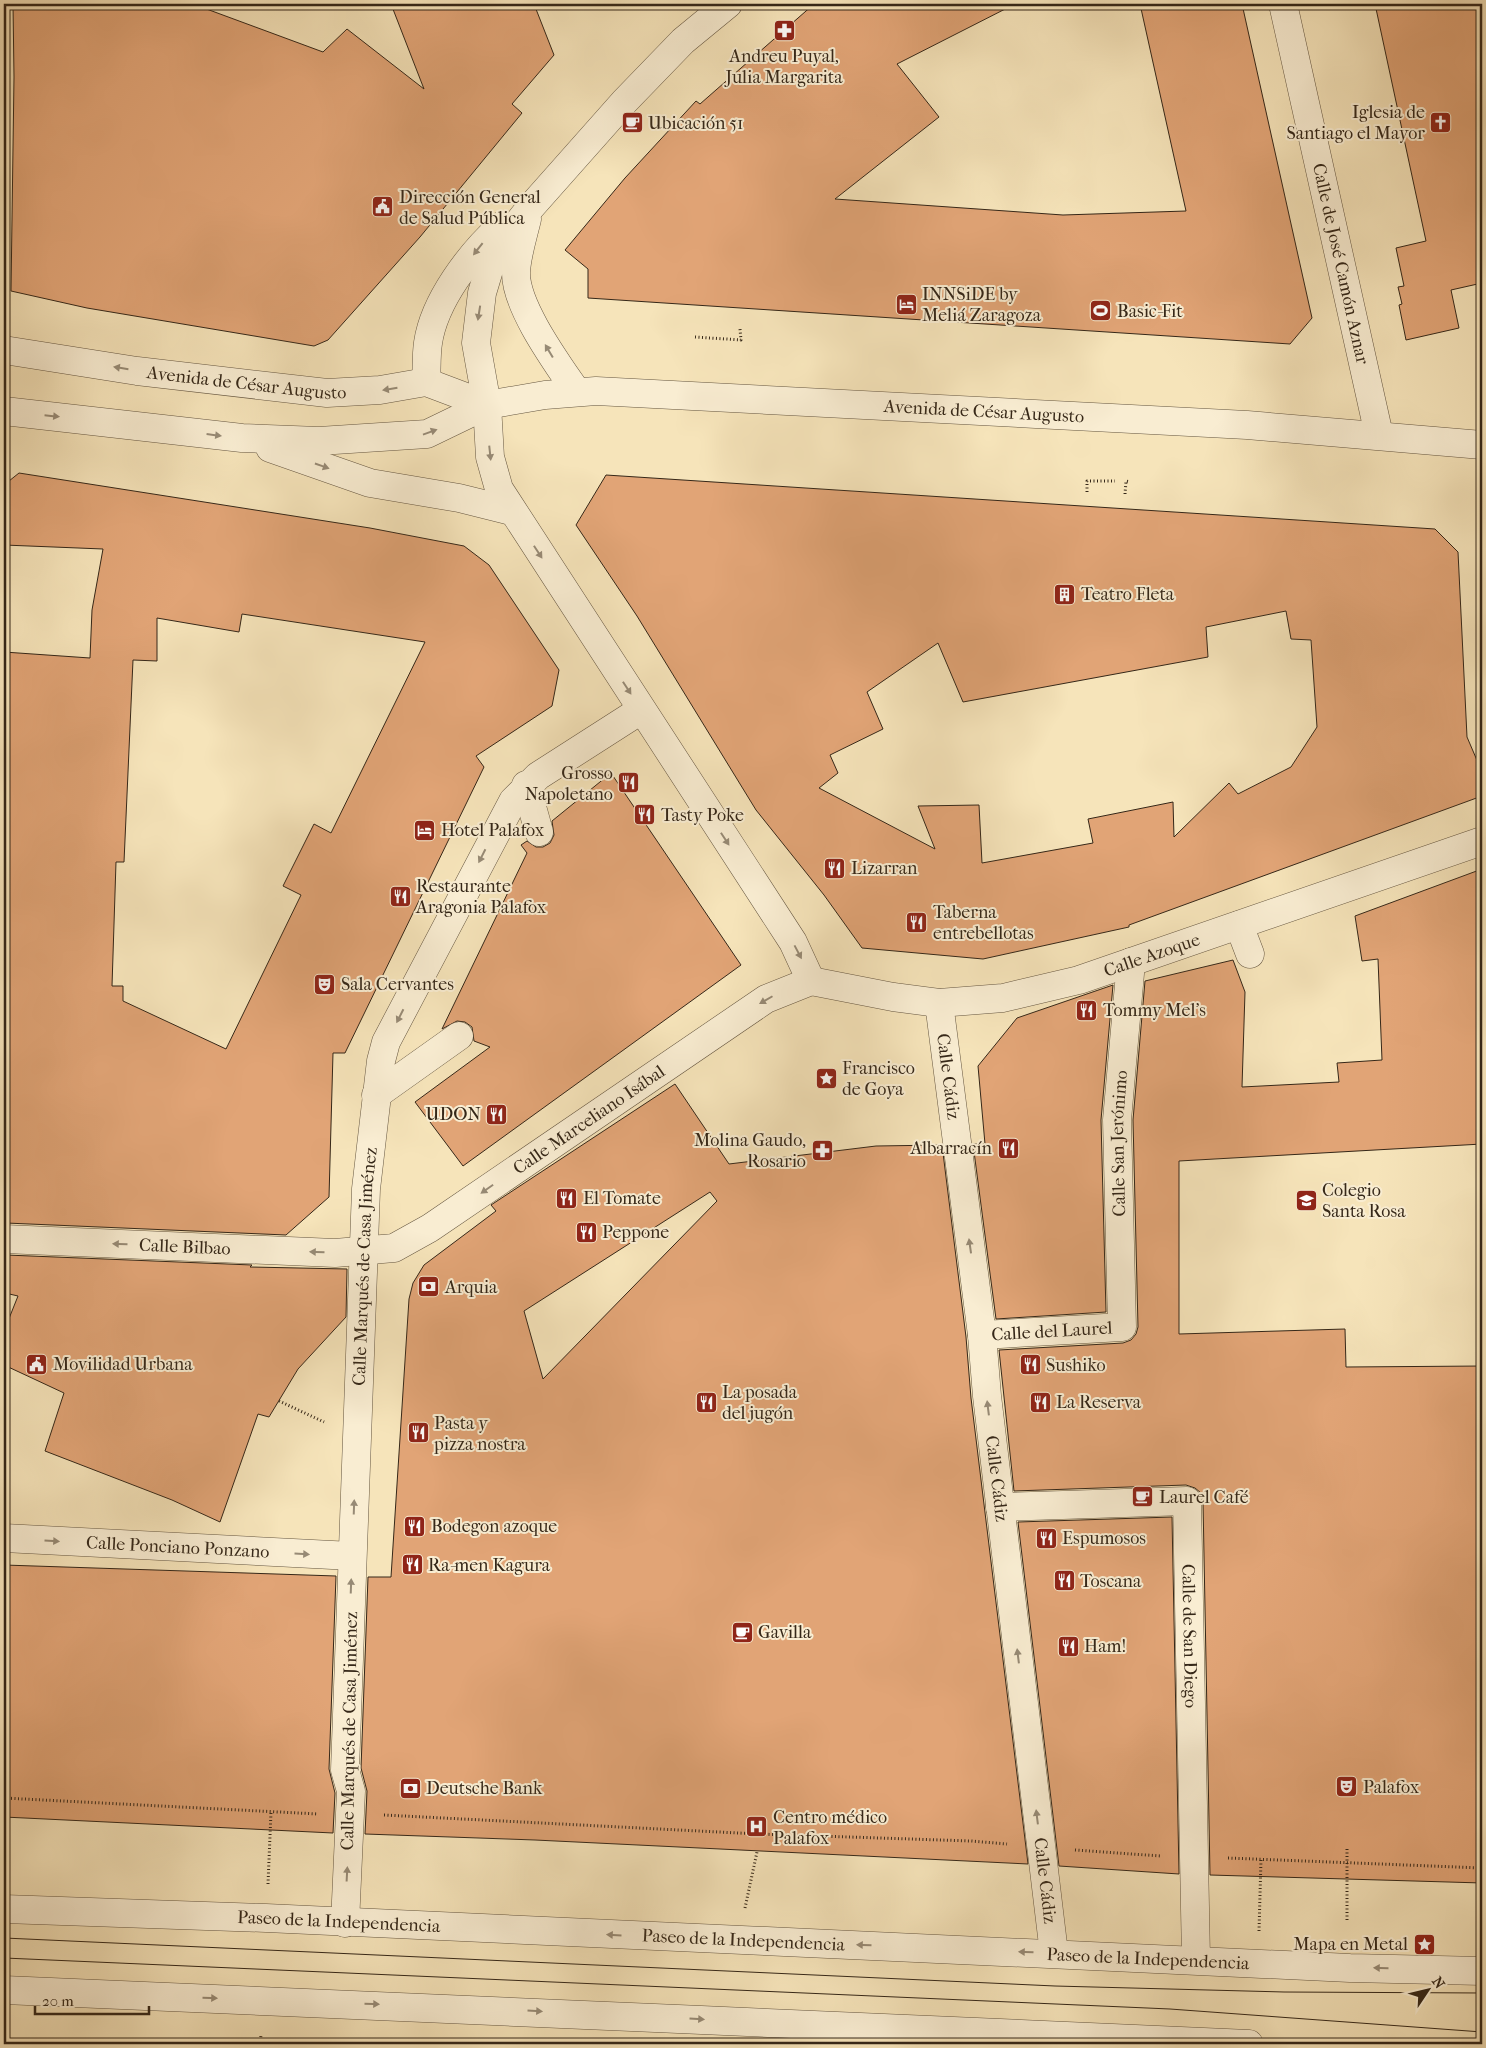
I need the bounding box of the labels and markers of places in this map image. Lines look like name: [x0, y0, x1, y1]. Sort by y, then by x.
pharmacy icon: Andreu Puyal, Julia Margarita: [772, 19, 796, 43]
place label: Andreu Puyal, Julia Margarita: [723, 46, 843, 88]
place label: Iglesia de Santiago el Mayor: [1286, 102, 1425, 144]
church icon: Iglesia de Santiago el Mayor: [1429, 110, 1453, 134]
cafe icon: Ubicación 51: [620, 111, 644, 135]
place label: Ubicación 51: [648, 113, 743, 134]
place label: Dirección General de Salud Pública: [399, 187, 541, 229]
public building icon: Dirección General de Salud Pública: [371, 195, 395, 219]
place label: INNSiDE by Meliá Zaragoza: [922, 284, 1042, 326]
hotel icon: INNSiDE by Meliá Zaragoza: [894, 292, 918, 316]
sports icon: Basic-Fit: [1089, 299, 1113, 323]
place label: Basic-Fit: [1117, 301, 1183, 322]
building icon: Teatro Fleta: [1053, 582, 1077, 606]
place label: Teatro Fleta: [1081, 584, 1175, 605]
place label: Grosso Napoletano: [525, 763, 613, 805]
restaurant icon: Grosso Napoletano: [617, 771, 641, 795]
restaurant icon: Tasty Poke: [633, 803, 657, 827]
place label: Tasty Poke: [661, 805, 744, 826]
hotel icon: Hotel Palafox: [413, 818, 437, 842]
place label: Hotel Palafox: [441, 820, 545, 841]
restaurant icon: Lizarran: [823, 856, 847, 880]
place label: Lizarran: [851, 858, 918, 879]
place label: Restaurante Aragonia Palafox: [415, 876, 547, 918]
restaurant icon: Restaurante Aragonia Palafox: [388, 884, 412, 908]
place label: Taberna entrebellotas: [933, 902, 1034, 944]
restaurant icon: Taberna entrebellotas: [905, 910, 929, 934]
theatre icon: Sala Cervantes: [313, 972, 337, 996]
place label: Sala Cervantes: [341, 974, 454, 995]
restaurant icon: Tommy Mel's: [1075, 998, 1099, 1022]
place label: Tommy Mel's: [1103, 1000, 1206, 1021]
place label: Francisco de Goya: [842, 1058, 915, 1100]
place icon: Francisco de Goya: [814, 1066, 838, 1090]
restaurant icon: UDON: [485, 1102, 509, 1126]
place label: UDON: [426, 1104, 481, 1125]
place label: Molina Gaudo, Rosario: [694, 1130, 806, 1172]
restaurant icon: Albarracín: [996, 1136, 1020, 1160]
pharmacy icon: Molina Gaudo, Rosario: [810, 1138, 834, 1162]
place label: Albarracín: [909, 1138, 993, 1159]
place label: Colegio Santa Rosa: [1322, 1180, 1406, 1222]
restaurant icon: El Tomate: [555, 1186, 579, 1210]
place label: El Tomate: [583, 1188, 661, 1209]
school or university icon: Colegio Santa Rosa: [1294, 1188, 1318, 1212]
restaurant icon: Peppone: [574, 1220, 598, 1244]
place label: Peppone: [602, 1222, 669, 1243]
bank icon: Arquia: [417, 1275, 441, 1299]
place label: Arquia: [444, 1277, 498, 1298]
public building icon: Movilidad Urbana: [25, 1352, 49, 1376]
restaurant icon: Sushiko: [1018, 1353, 1042, 1377]
place label: Movilidad Urbana: [53, 1354, 193, 1375]
place label: Sushiko: [1046, 1355, 1106, 1376]
place label: La posada del jugón: [722, 1382, 798, 1424]
restaurant icon: La posada del jugón: [694, 1390, 718, 1414]
restaurant icon: La Reserva: [1028, 1390, 1052, 1414]
place label: La Reserva: [1056, 1392, 1142, 1413]
place label: Pasta y pizza nostra: [433, 1413, 526, 1455]
restaurant icon: Pasta y pizza nostra: [406, 1421, 430, 1445]
cafe icon: Laurel Café: [1131, 1485, 1155, 1509]
place label: Laurel Café: [1159, 1487, 1249, 1508]
restaurant icon: Bodegon azoque: [403, 1514, 427, 1538]
place label: Bodegon azoque: [431, 1516, 557, 1537]
restaurant icon: Espumosos: [1034, 1526, 1058, 1550]
place label: Espumosos: [1062, 1528, 1146, 1549]
restaurant icon: Ra-men Kagura: [400, 1553, 424, 1577]
place label: Ra-men Kagura: [428, 1555, 551, 1576]
restaurant icon: Toscana: [1052, 1569, 1076, 1593]
place label: Toscana: [1080, 1571, 1142, 1592]
cafe icon: Gavilla: [730, 1620, 754, 1644]
place label: Gavilla: [758, 1622, 812, 1643]
restaurant icon: Ham!: [1056, 1634, 1080, 1658]
place label: Ham!: [1084, 1636, 1126, 1657]
theatre icon: Palafox: [1335, 1775, 1359, 1799]
bank icon: Deutsche Bank: [398, 1776, 422, 1800]
place label: Palafox: [1363, 1777, 1420, 1798]
place label: Deutsche Bank: [426, 1778, 543, 1799]
place label: Centro médico Palafox: [773, 1807, 887, 1849]
hospital icon: Centro médico Palafox: [745, 1815, 769, 1839]
place icon: Mapa en Metal: [1412, 1932, 1436, 1956]
place label: Mapa en Metal: [1293, 1934, 1408, 1955]

